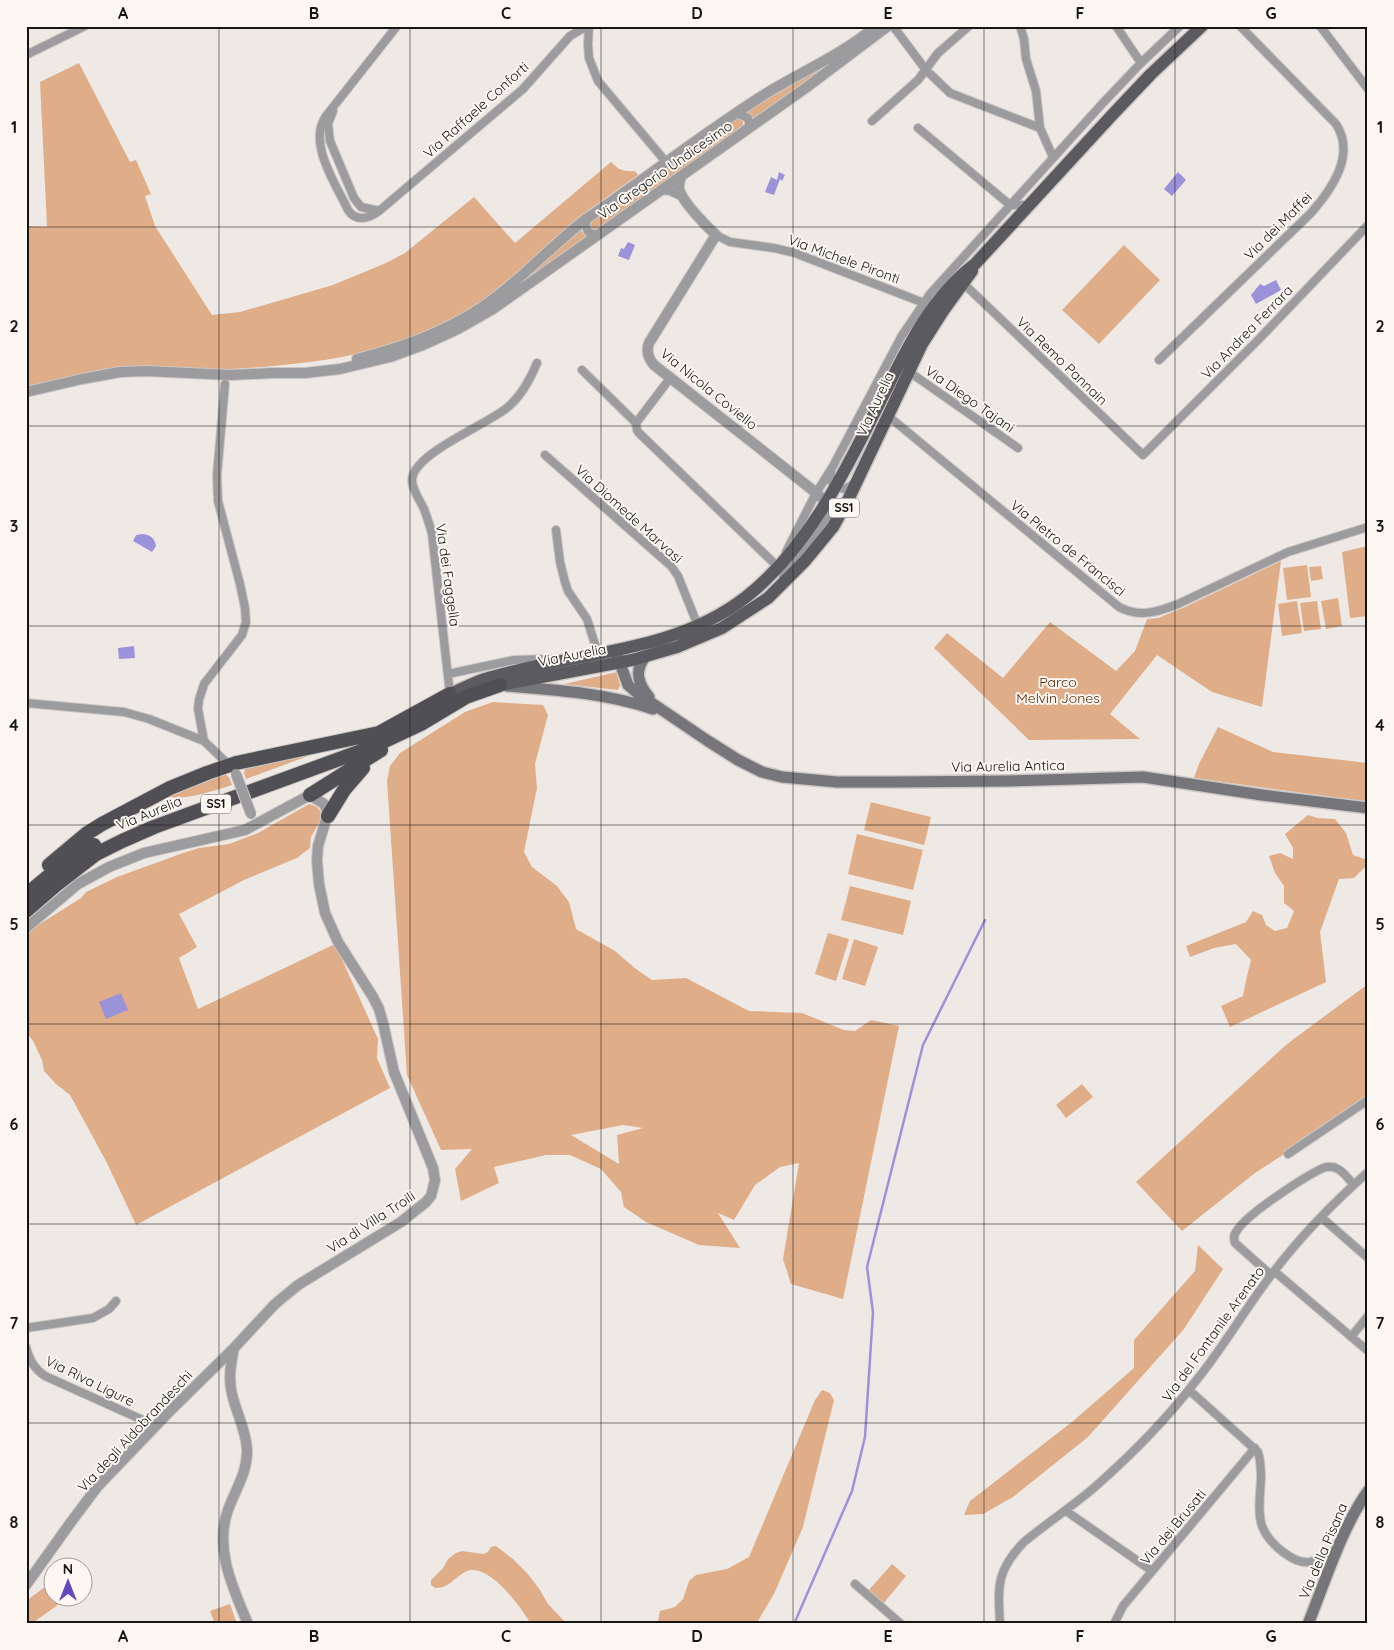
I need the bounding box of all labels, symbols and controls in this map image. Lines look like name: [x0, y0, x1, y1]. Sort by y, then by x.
text: A: [118, 3, 129, 23]
text: B: [309, 3, 319, 23]
text: C: [501, 3, 511, 23]
text: D: [691, 3, 703, 23]
text: E: [883, 3, 893, 23]
text: F: [1076, 3, 1085, 23]
text: G: [1265, 3, 1277, 23]
street label: Via Raffaele Conforti: [420, 58, 532, 162]
text: 1: [11, 117, 17, 137]
street label: Via Gregorio Undicesimo: [594, 117, 736, 223]
text: 1: [1377, 117, 1383, 137]
street label: Via dei Maffei: [1240, 188, 1316, 264]
street label: Via Michele Pironti: [786, 230, 902, 288]
street label: Via Andrea Ferrara: [1197, 281, 1297, 383]
street label: Via Remo Pannain: [1013, 313, 1111, 409]
text: 2: [9, 316, 19, 336]
text: 2: [1375, 316, 1385, 336]
street label: Via Nicola Coviello: [657, 344, 761, 434]
street label: Via Diego Tajani: [922, 361, 1018, 437]
street label: Via Aurelia: [852, 369, 898, 439]
street label: Via Diomede Marvasi: [571, 461, 687, 567]
street label: Via Pietro de Francisci: [1007, 496, 1129, 600]
road number: SS1: [829, 498, 859, 518]
text: 3: [10, 516, 18, 536]
text: 3: [1376, 516, 1384, 536]
street label: Via dei Faggella: [432, 522, 464, 628]
street label: Via Aurelia: [536, 640, 608, 670]
park label: Parco Melvin Jones: [1016, 673, 1100, 707]
text: 4: [9, 715, 19, 735]
text: 4: [1375, 715, 1385, 735]
street label: Via Aurelia Antica: [951, 756, 1065, 776]
street label: Via Aurelia: [114, 792, 184, 834]
road number: SS1: [201, 794, 231, 814]
text: 5: [9, 914, 19, 934]
text: 5: [1375, 914, 1385, 934]
text: 6: [10, 1114, 19, 1134]
text: 6: [1376, 1114, 1385, 1134]
street label: Via di Villa Troili: [324, 1187, 418, 1257]
street label: Via del Fontanile Arenato: [1158, 1263, 1268, 1405]
text: 7: [10, 1313, 19, 1333]
text: 7: [1376, 1313, 1385, 1333]
street label: Via Riva Ligure: [43, 1352, 137, 1410]
street label: Via degli Aldobrandeschi: [74, 1366, 196, 1496]
street label: Via dei Brusati: [1136, 1486, 1210, 1568]
street label: Via della Pisana: [1295, 1500, 1351, 1602]
text: 8: [10, 1512, 19, 1532]
text: 8: [1376, 1512, 1385, 1532]
north arrow: [42, 1558, 92, 1608]
text: N: [63, 1560, 73, 1578]
text: A: [118, 1626, 129, 1646]
text: B: [309, 1626, 319, 1646]
text: C: [501, 1626, 511, 1646]
text: D: [691, 1626, 703, 1646]
text: E: [883, 1626, 893, 1646]
text: F: [1076, 1626, 1085, 1646]
text: G: [1265, 1626, 1277, 1646]

